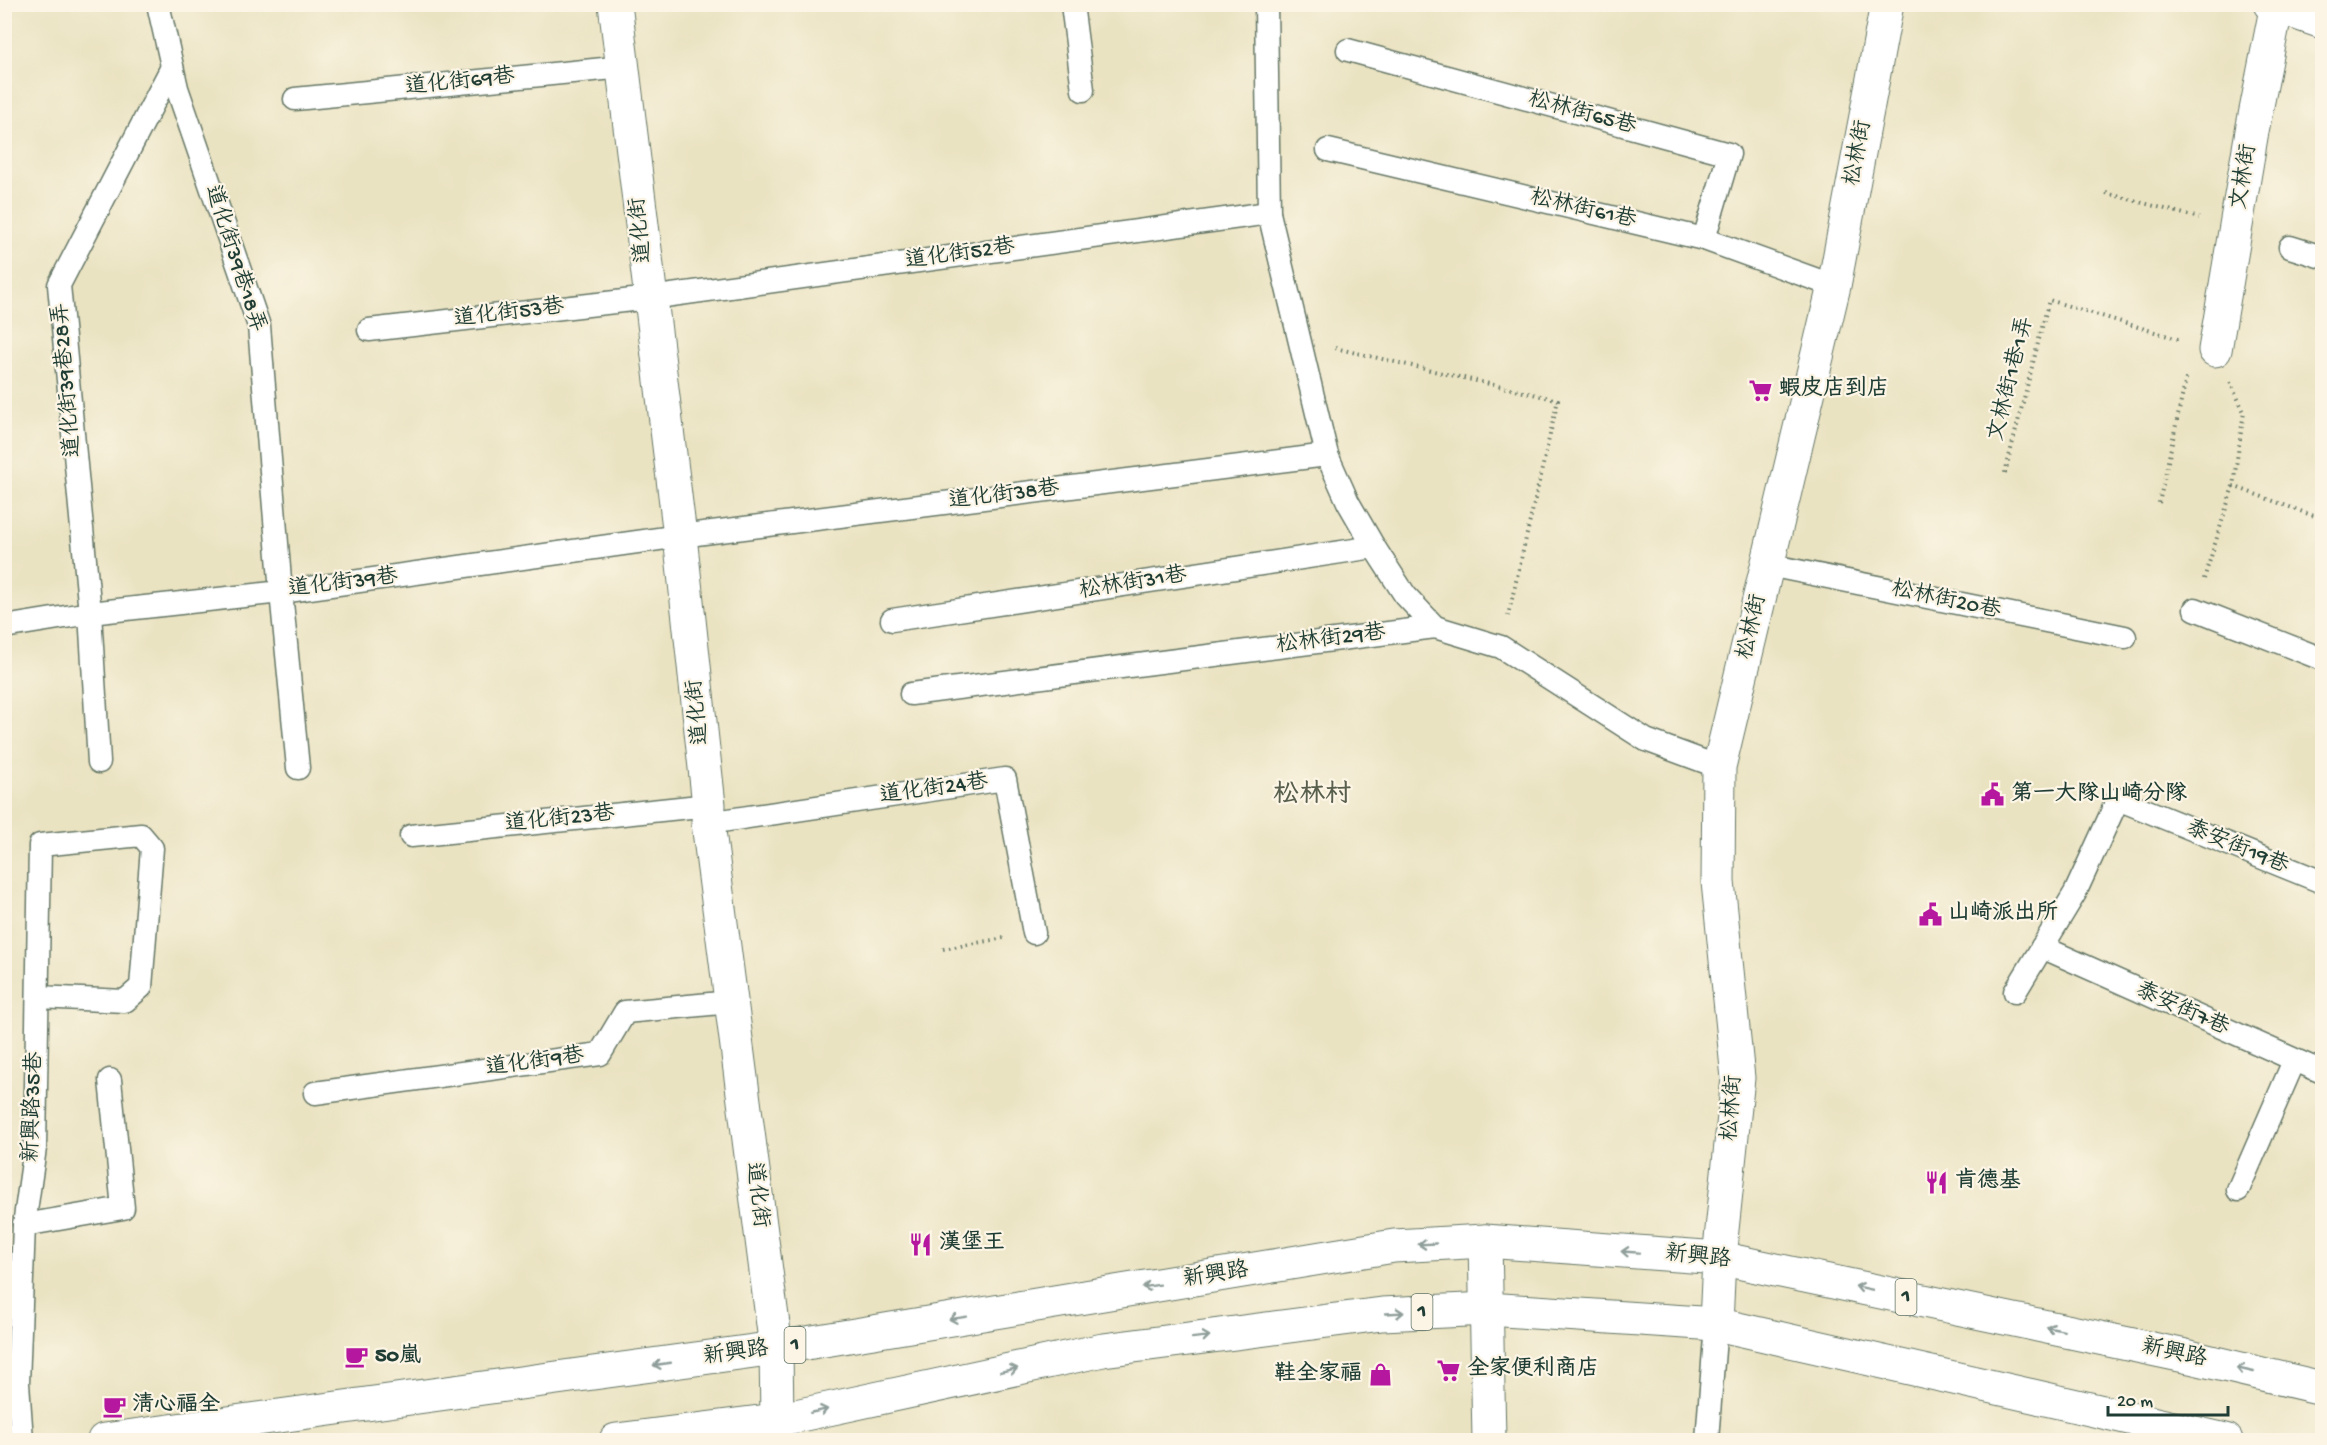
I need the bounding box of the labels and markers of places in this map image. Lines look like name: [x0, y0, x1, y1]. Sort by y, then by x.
place label: 蝦皮店到店: [1779, 375, 1889, 403]
supermarket icon: 蝦皮店到店: [1748, 377, 1774, 403]
place label: 第一大隊山崎分隊: [2011, 780, 2187, 808]
public building icon: 第一大隊山崎分隊: [1980, 782, 2006, 808]
place label: 山崎派出所: [1948, 899, 2058, 927]
public building icon: 山崎派出所: [1917, 901, 1943, 927]
place label: 肯德基: [1955, 1167, 2021, 1195]
restaurant icon: 肯德基: [1924, 1169, 1950, 1195]
place label: 漢堡王: [939, 1230, 1005, 1257]
restaurant icon: 漢堡王: [908, 1231, 934, 1257]
place label: 50嵐: [375, 1342, 421, 1370]
cafe icon: 50嵐: [344, 1344, 370, 1370]
place label: 全家便利商店: [1467, 1355, 1599, 1383]
supermarket icon: 全家便利商店: [1436, 1357, 1462, 1383]
place label: 鞋全家福: [1274, 1360, 1362, 1388]
shop icon: 鞋全家福: [1367, 1362, 1393, 1388]
place label: 清心福全: [132, 1391, 220, 1419]
cafe icon: 清心福全: [101, 1393, 127, 1419]

